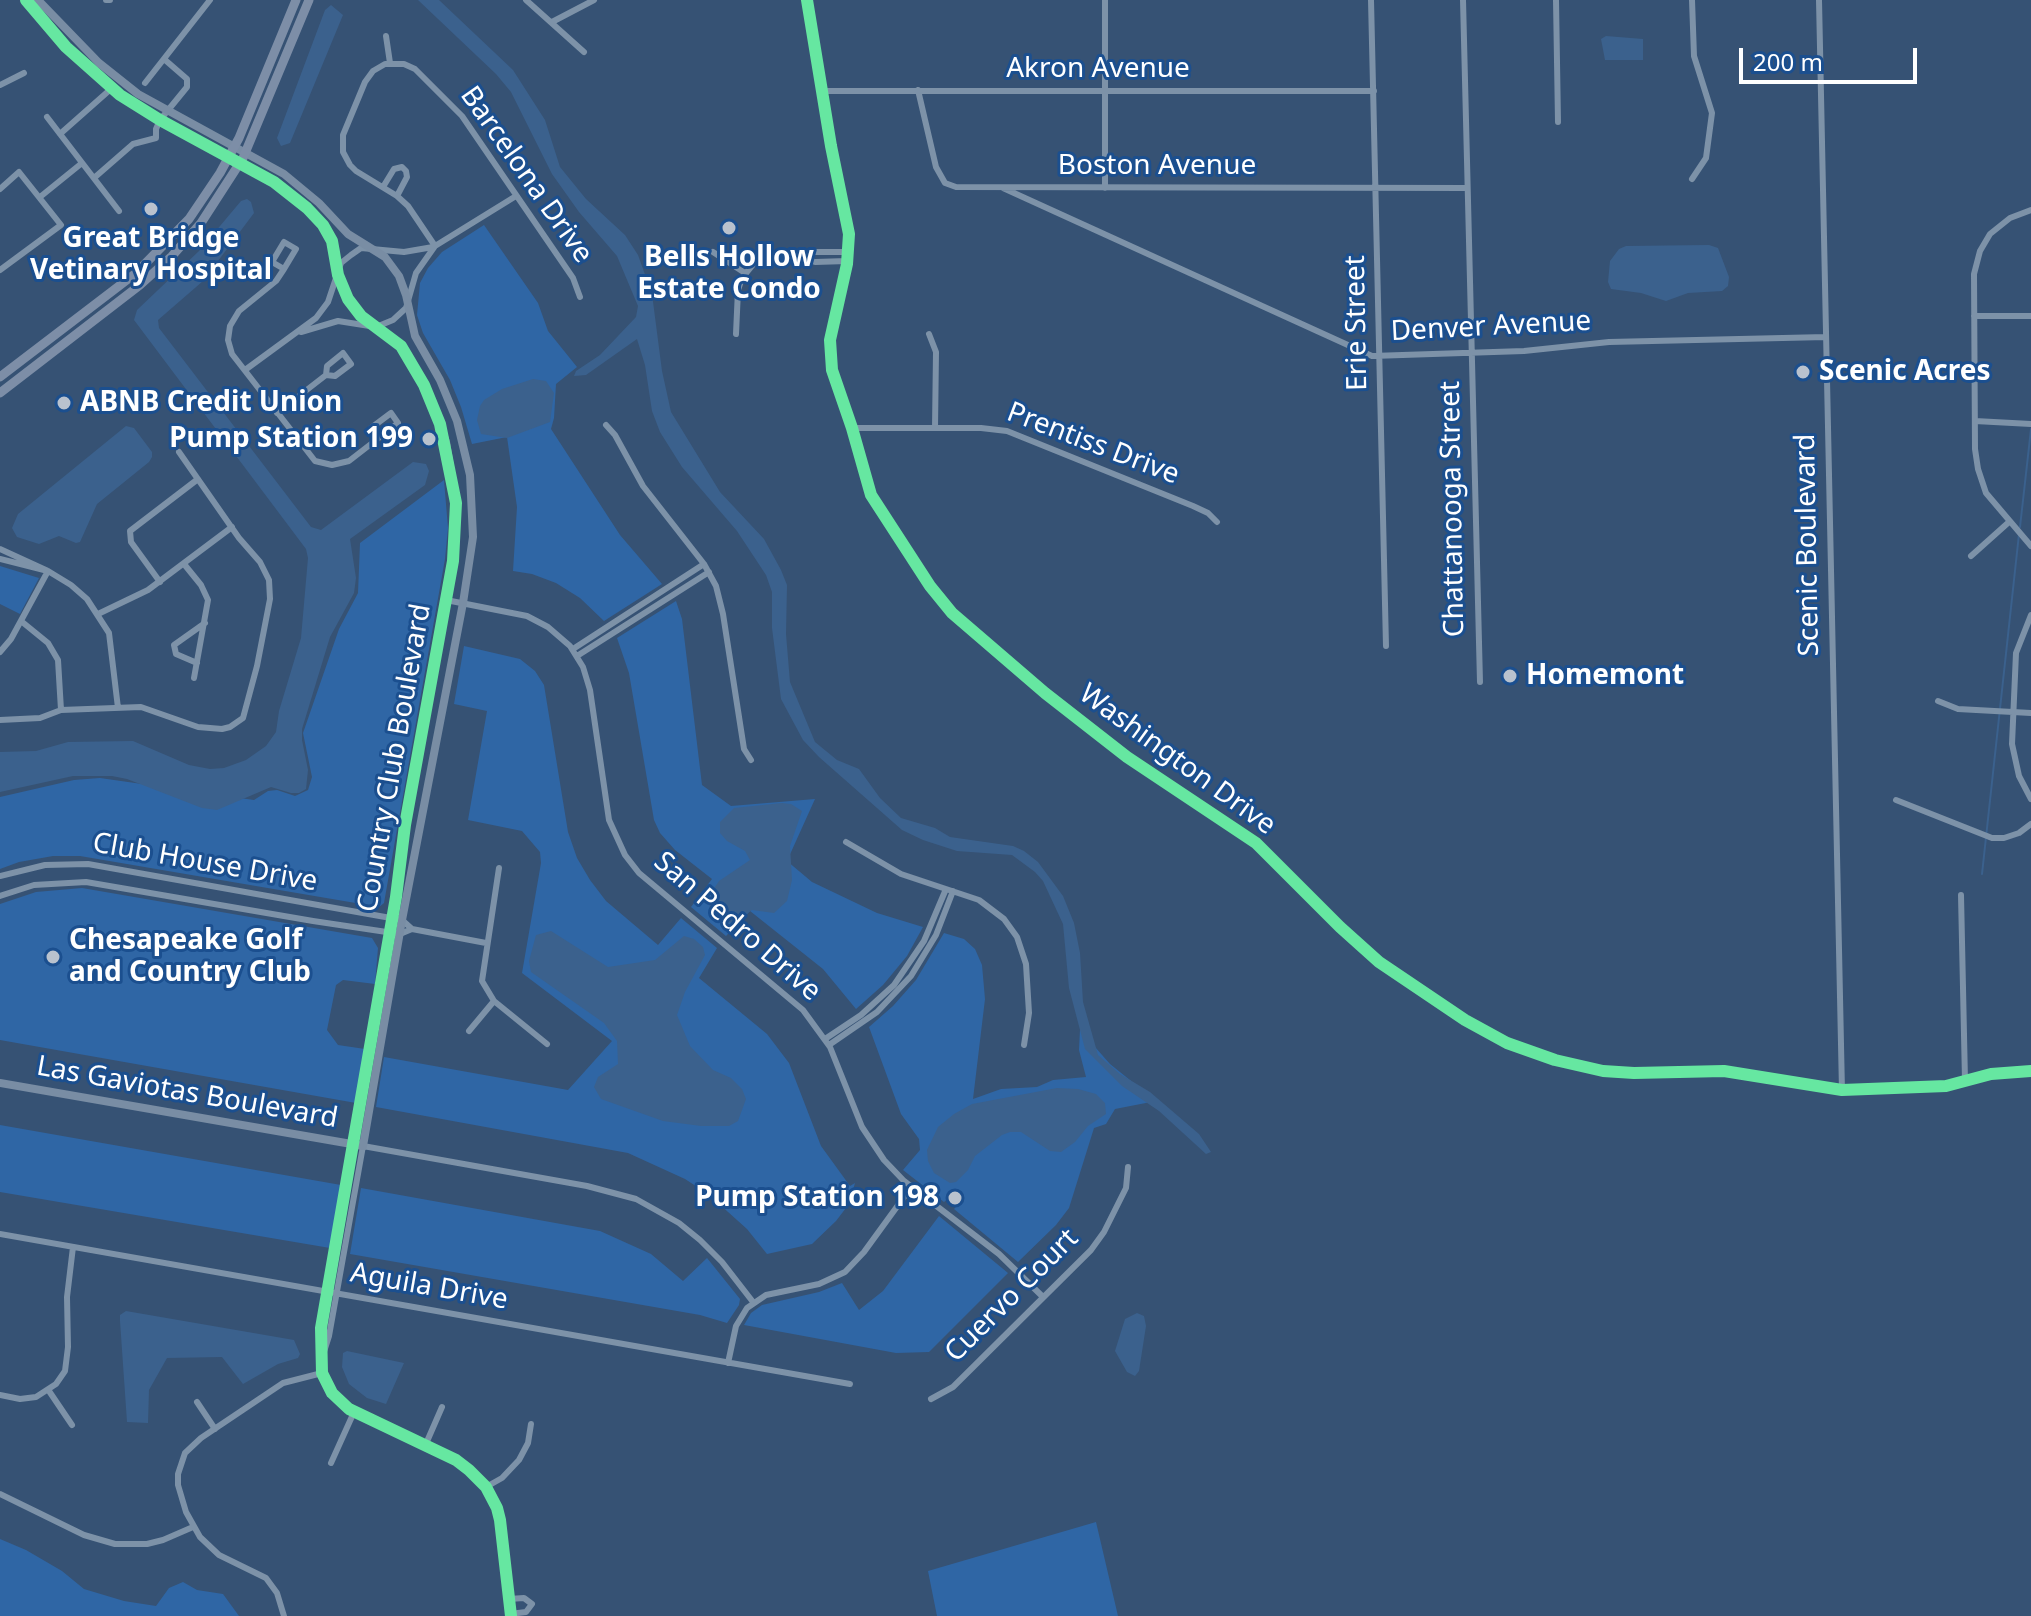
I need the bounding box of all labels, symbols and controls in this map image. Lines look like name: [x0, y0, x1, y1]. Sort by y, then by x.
scale bar: [1743, 32, 1921, 82]
text: 200 m: [1753, 45, 1823, 78]
street label: Akron Avenue: [1006, 52, 1190, 86]
street label: Barcelona Drive: [453, 80, 599, 270]
street label: Boston Avenue: [1058, 149, 1256, 183]
marker: Great Bridge Vetinary Hospital: [142, 200, 160, 218]
marker: Bells Hollow Estate Condo: [720, 219, 738, 237]
place label: Great Bridge Vetinary Hospital: [30, 222, 272, 288]
place label: Bells Hollow Estate Condo: [637, 241, 821, 307]
street label: Erie Street: [1339, 255, 1375, 391]
street label: Denver Avenue: [1390, 305, 1592, 349]
place label: Scenic Acres: [1819, 355, 1990, 389]
marker: Scenic Acres: [1794, 363, 1812, 381]
street label: Chattanooga Street: [1434, 381, 1472, 637]
place label: ABNB Credit Union: [80, 386, 342, 420]
marker: ABNB Credit Union: [55, 394, 73, 412]
street label: Prentiss Drive: [1002, 396, 1184, 492]
place label: Pump Station 199: [169, 422, 413, 456]
marker: Pump Station 199: [420, 430, 438, 448]
street label: Scenic Boulevard: [1789, 433, 1827, 657]
street label: Country Club Boulevard: [351, 601, 439, 915]
place label: Homemont: [1526, 659, 1684, 693]
marker: Homemont: [1501, 667, 1519, 685]
street label: Washington Drive: [1072, 677, 1282, 843]
street label: Club House Drive: [90, 827, 320, 899]
street label: San Pedro Drive: [647, 845, 827, 1009]
place label: Chesapeake Golf and Country Club: [69, 924, 311, 990]
marker: Chesapeake Golf and Country Club: [44, 948, 62, 966]
street label: Las Gaviotas Boulevard: [34, 1050, 340, 1136]
place label: Pump Station 198: [695, 1181, 939, 1215]
marker: Pump Station 198: [946, 1189, 964, 1207]
street label: Cuervo Court: [938, 1222, 1086, 1370]
street label: Aguila Drive: [348, 1257, 510, 1317]

